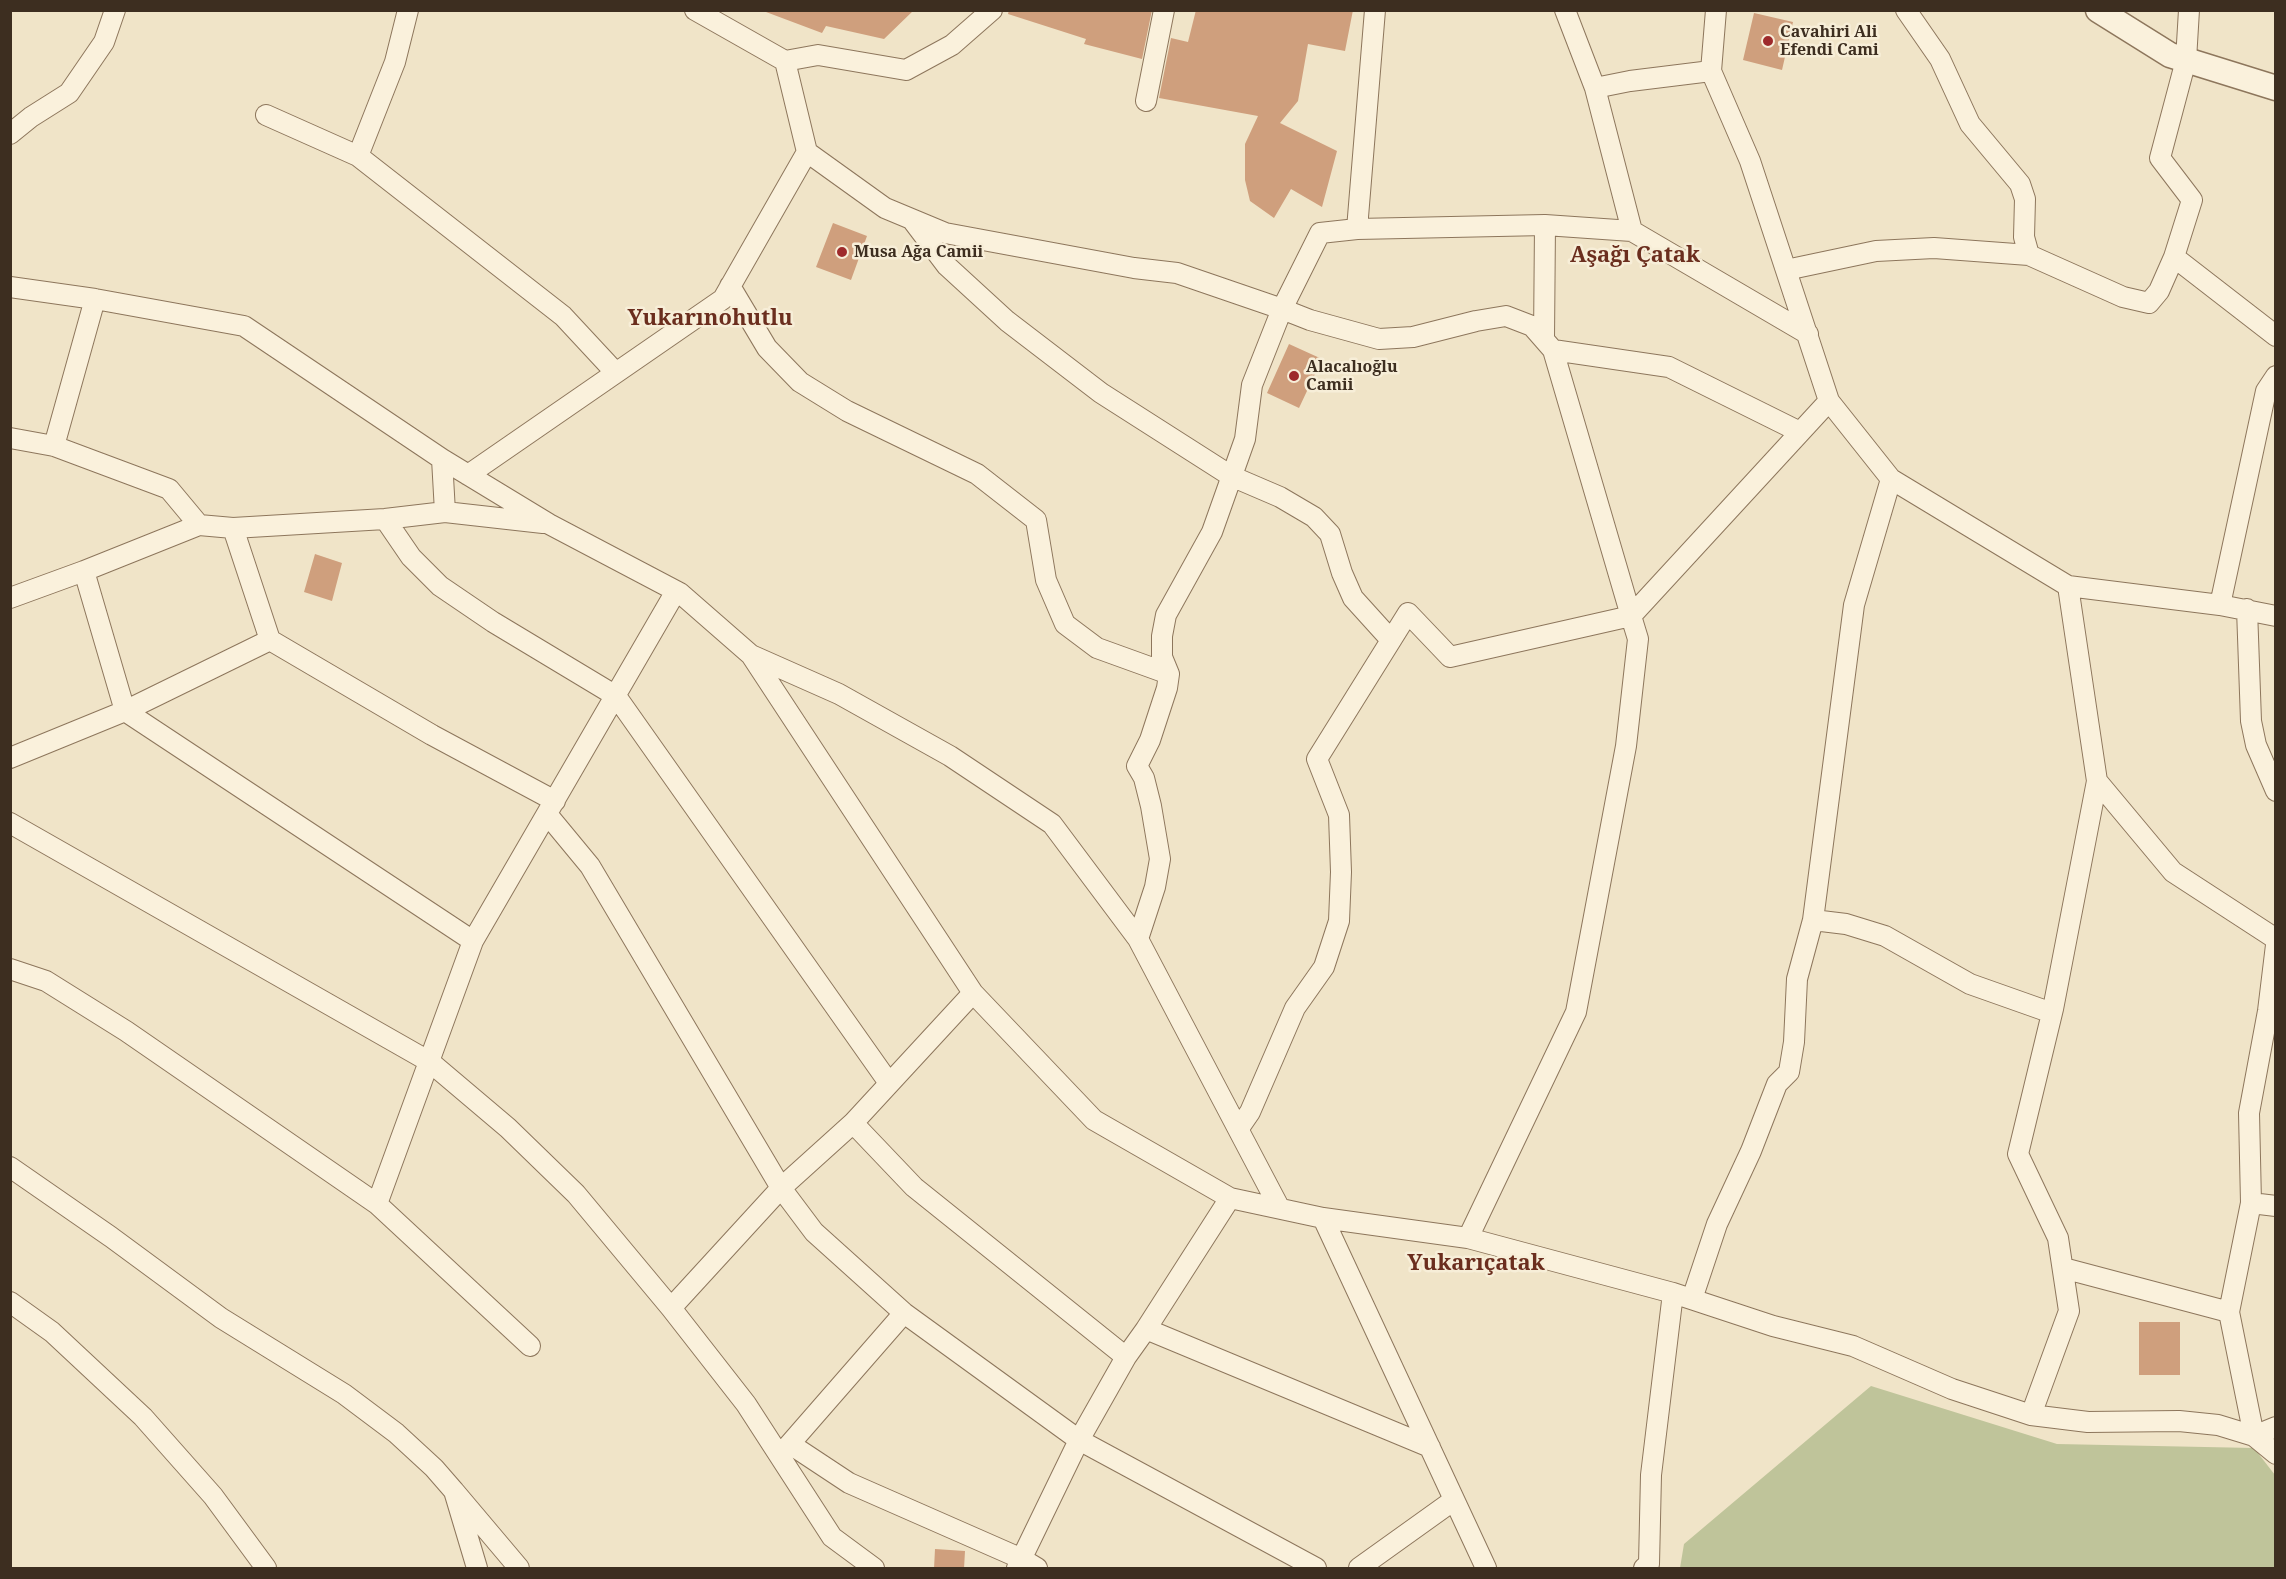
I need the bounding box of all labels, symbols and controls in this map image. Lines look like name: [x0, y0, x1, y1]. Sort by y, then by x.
place label: Cavahiri Ali Efendi Cami: [1780, 22, 1879, 60]
marker: Cavahiri Ali Efendi Cami: [1761, 34, 1775, 48]
place label: Musa Ağa Camii: [854, 242, 983, 262]
district label: Aşağı Çatak: [1570, 243, 1700, 269]
marker: Musa Ağa Camii: [835, 245, 849, 259]
district label: Yukarınohutlu: [627, 306, 793, 332]
place label: Alacalıoğlu Camii: [1306, 357, 1398, 395]
marker: Alacalıoğlu Camii: [1287, 369, 1301, 383]
district label: Yukarıçatak: [1407, 1251, 1545, 1277]

